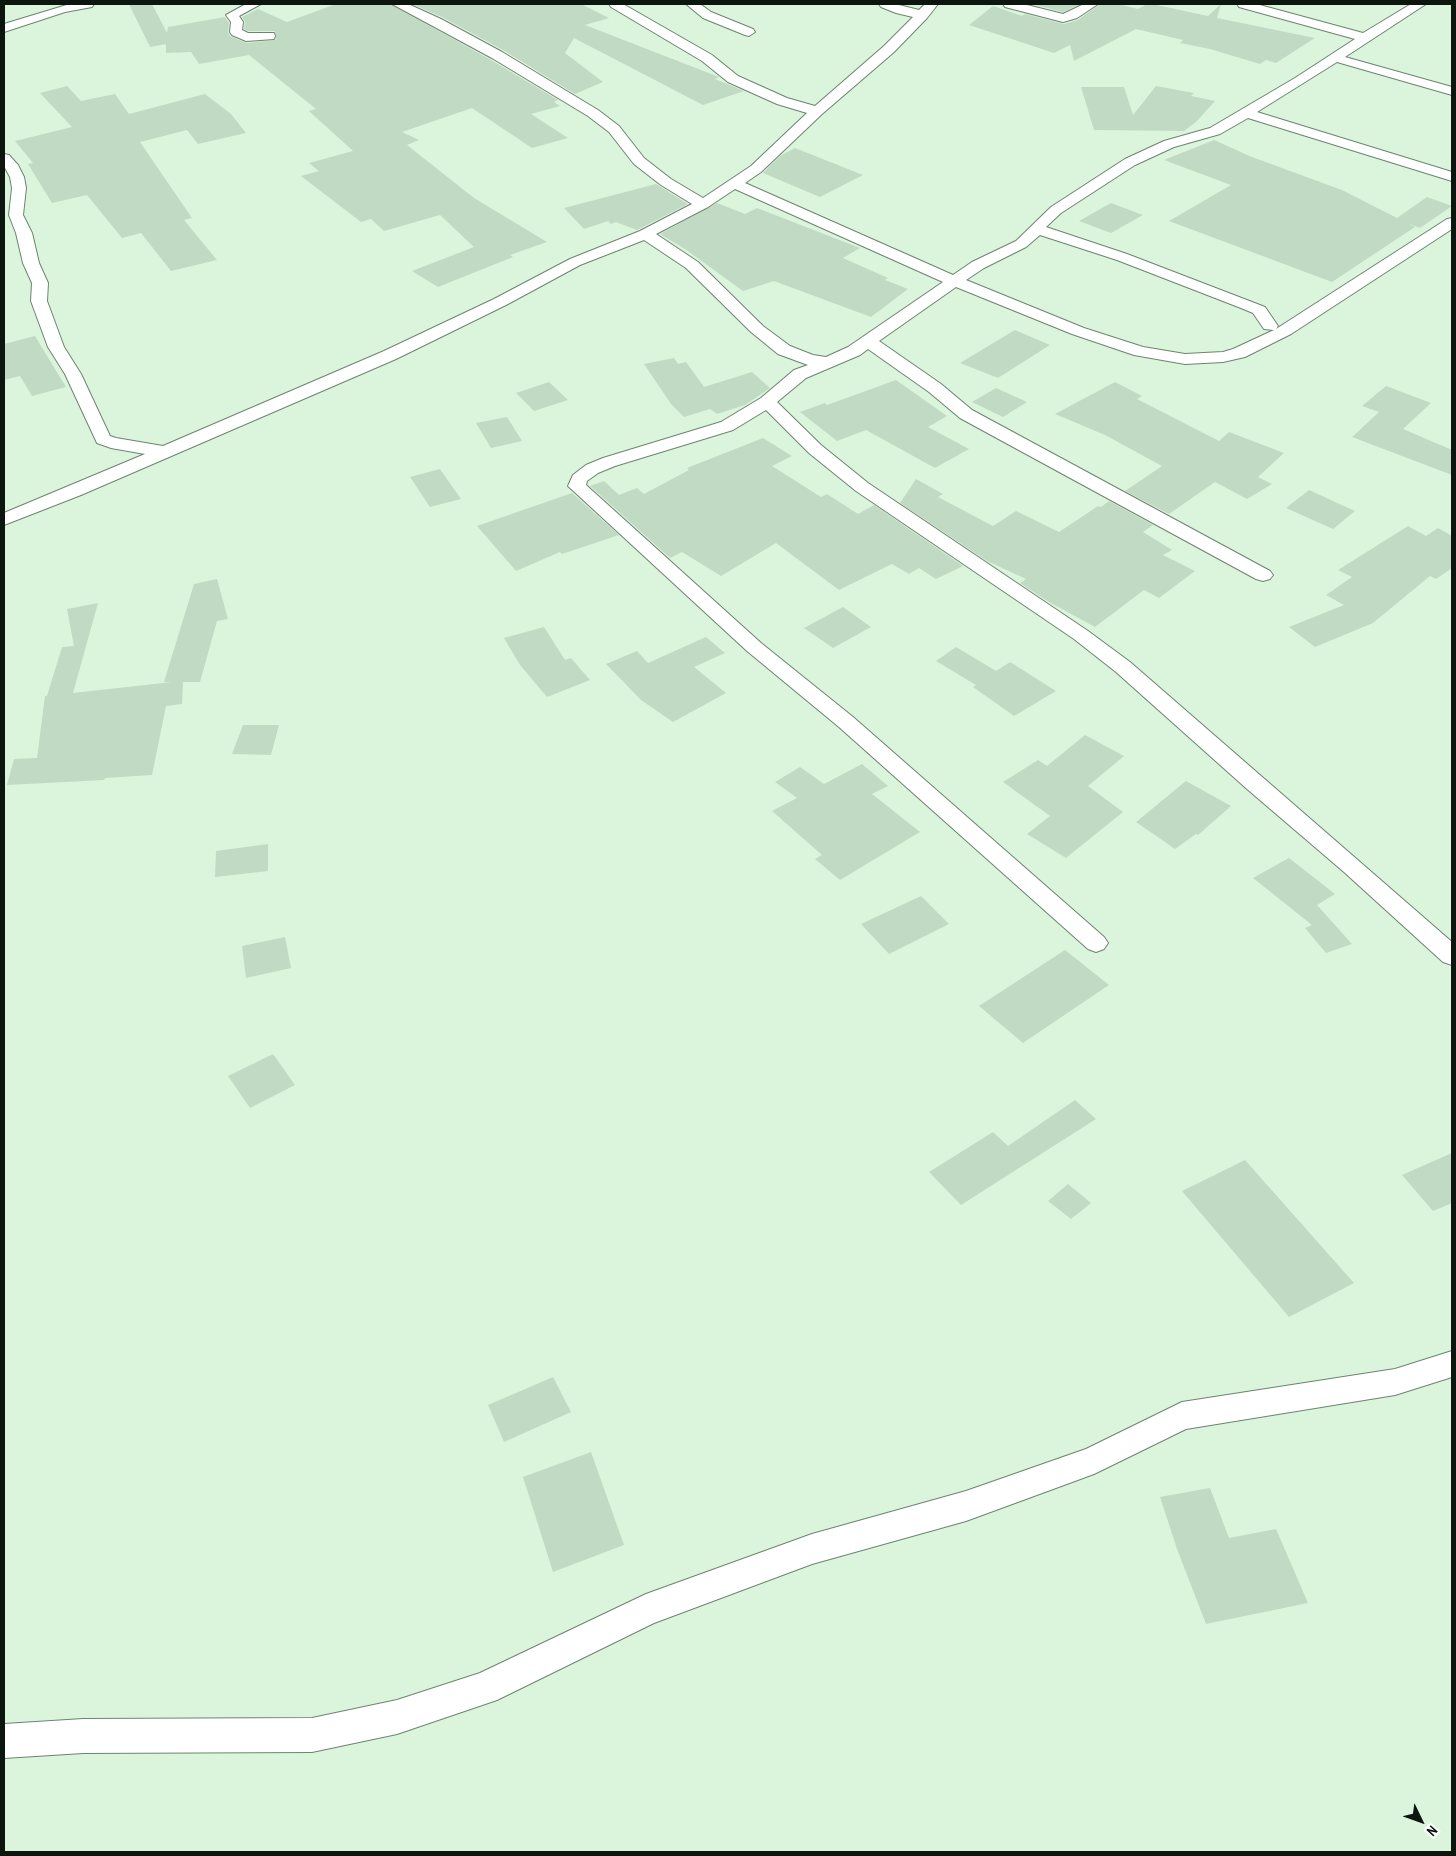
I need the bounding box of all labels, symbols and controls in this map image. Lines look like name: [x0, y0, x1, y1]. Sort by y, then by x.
north arrow: [1396, 1796, 1446, 1846]
text: N: [1423, 1822, 1442, 1840]

